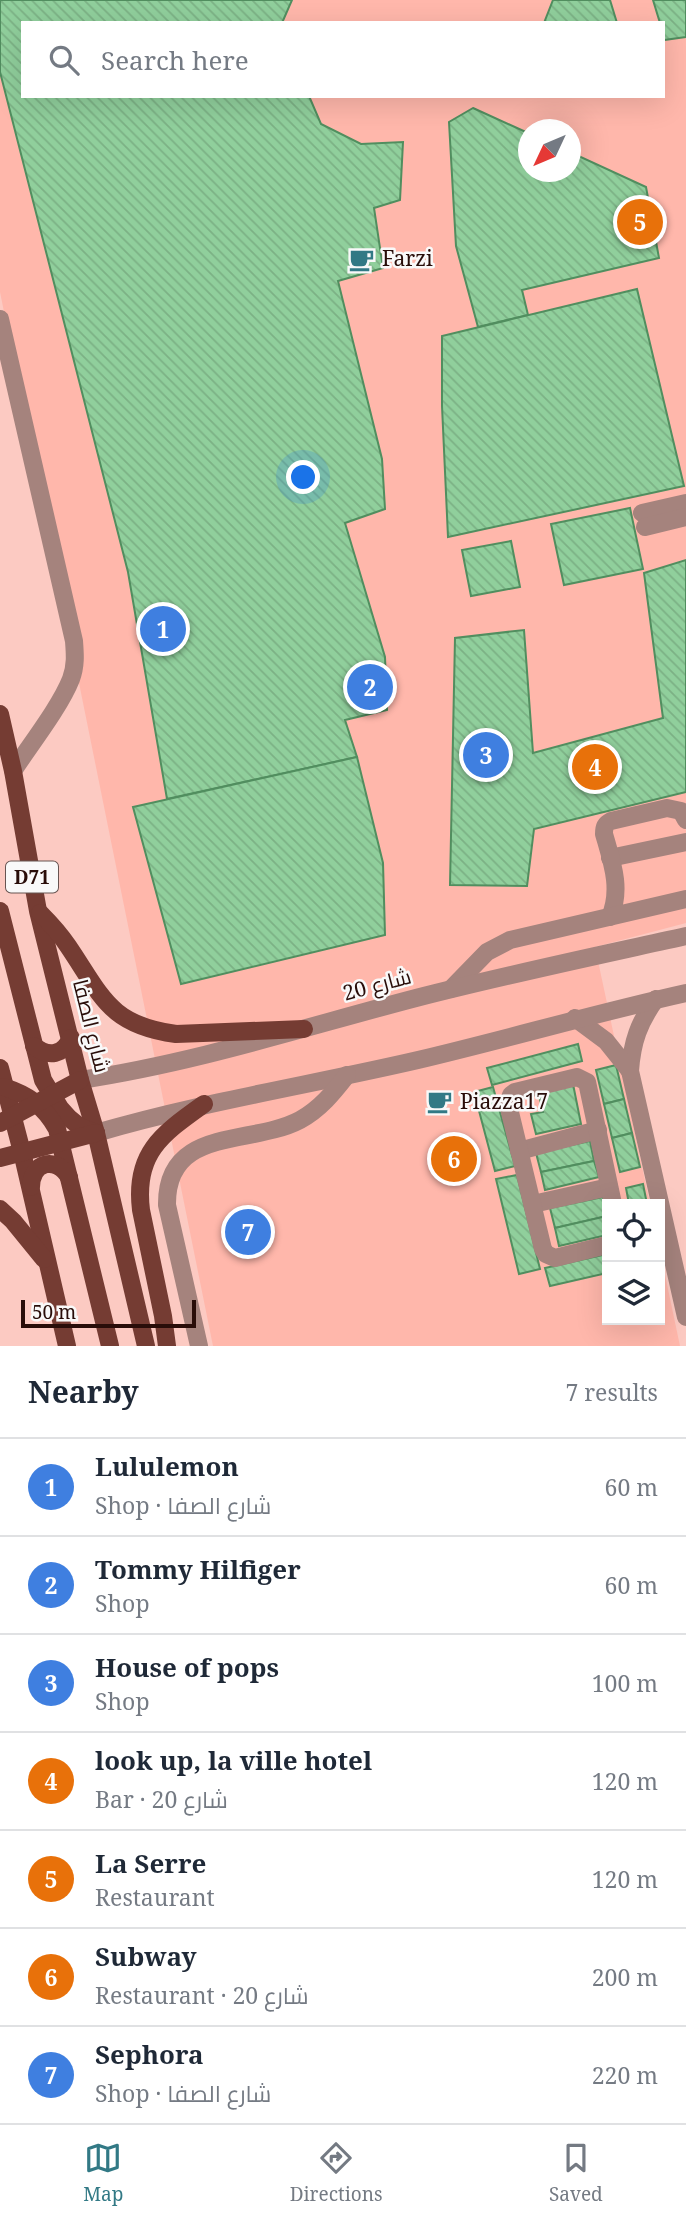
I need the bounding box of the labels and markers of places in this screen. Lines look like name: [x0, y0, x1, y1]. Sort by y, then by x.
pin: 5: [617, 196, 663, 248]
place label: Farzi: [382, 244, 433, 272]
cafe icon: Farzi: [348, 245, 376, 273]
pin: 1: [140, 603, 186, 655]
pin: 2: [347, 661, 393, 713]
pin: 3: [463, 729, 509, 781]
pin: 4: [572, 741, 618, 793]
place label: Piazza17: [460, 1087, 548, 1115]
cafe icon: Piazza17: [426, 1088, 454, 1116]
pin: 6: [431, 1133, 477, 1185]
pin: 7: [225, 1206, 271, 1258]

